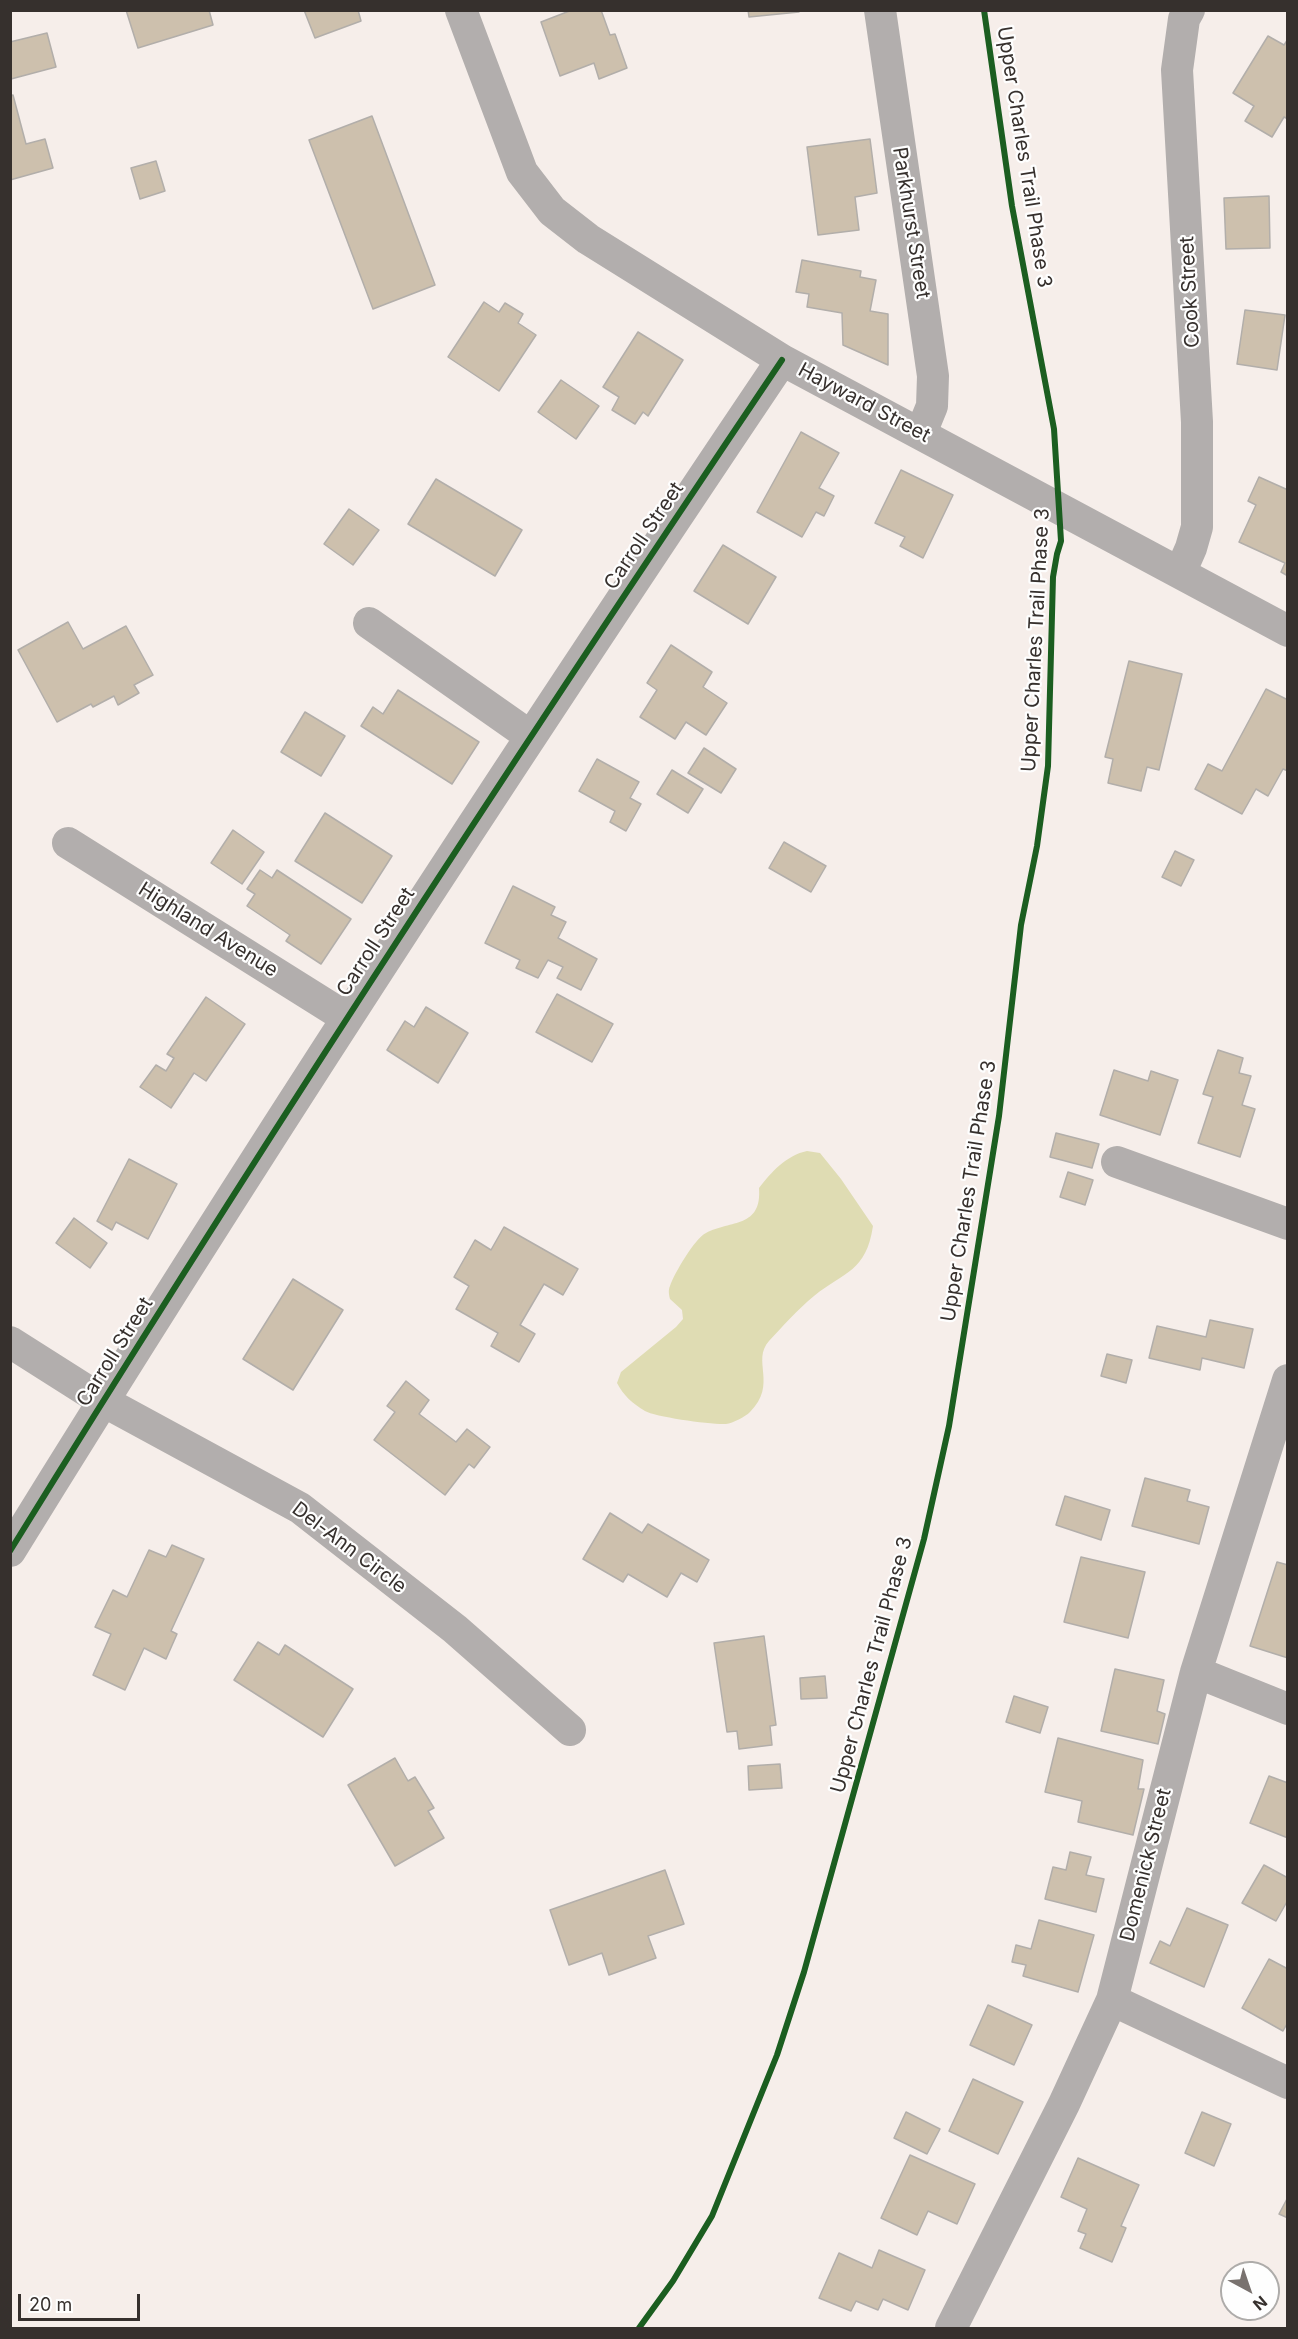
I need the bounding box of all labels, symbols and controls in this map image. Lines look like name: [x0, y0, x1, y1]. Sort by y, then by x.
street label: Upper Charles Trail Phase 3: [991, 25, 1057, 289]
street label: Parkhurst Street: [887, 145, 935, 301]
street label: Cook Street: [1175, 236, 1205, 348]
street label: Hayward Street: [794, 358, 934, 448]
street label: Carroll Street: [599, 478, 689, 594]
street label: Upper Charles Trail Phase 3: [1017, 507, 1055, 773]
street label: Highland Avenue: [134, 877, 282, 983]
street label: Carroll Street: [332, 883, 420, 1001]
street label: Upper Charles Trail Phase 3: [936, 1059, 1002, 1323]
street label: Carroll Street: [72, 1293, 158, 1411]
street label: Del-Ann Circle: [287, 1497, 411, 1599]
street label: Upper Charles Trail Phase 3: [826, 1534, 918, 1796]
street label: Domenick Street: [1115, 1786, 1177, 1944]
north arrow: [1220, 2261, 1280, 2321]
scale bar: [21, 2282, 142, 2320]
text: N: [1249, 2292, 1271, 2315]
text: 20 m: [29, 2294, 72, 2315]

